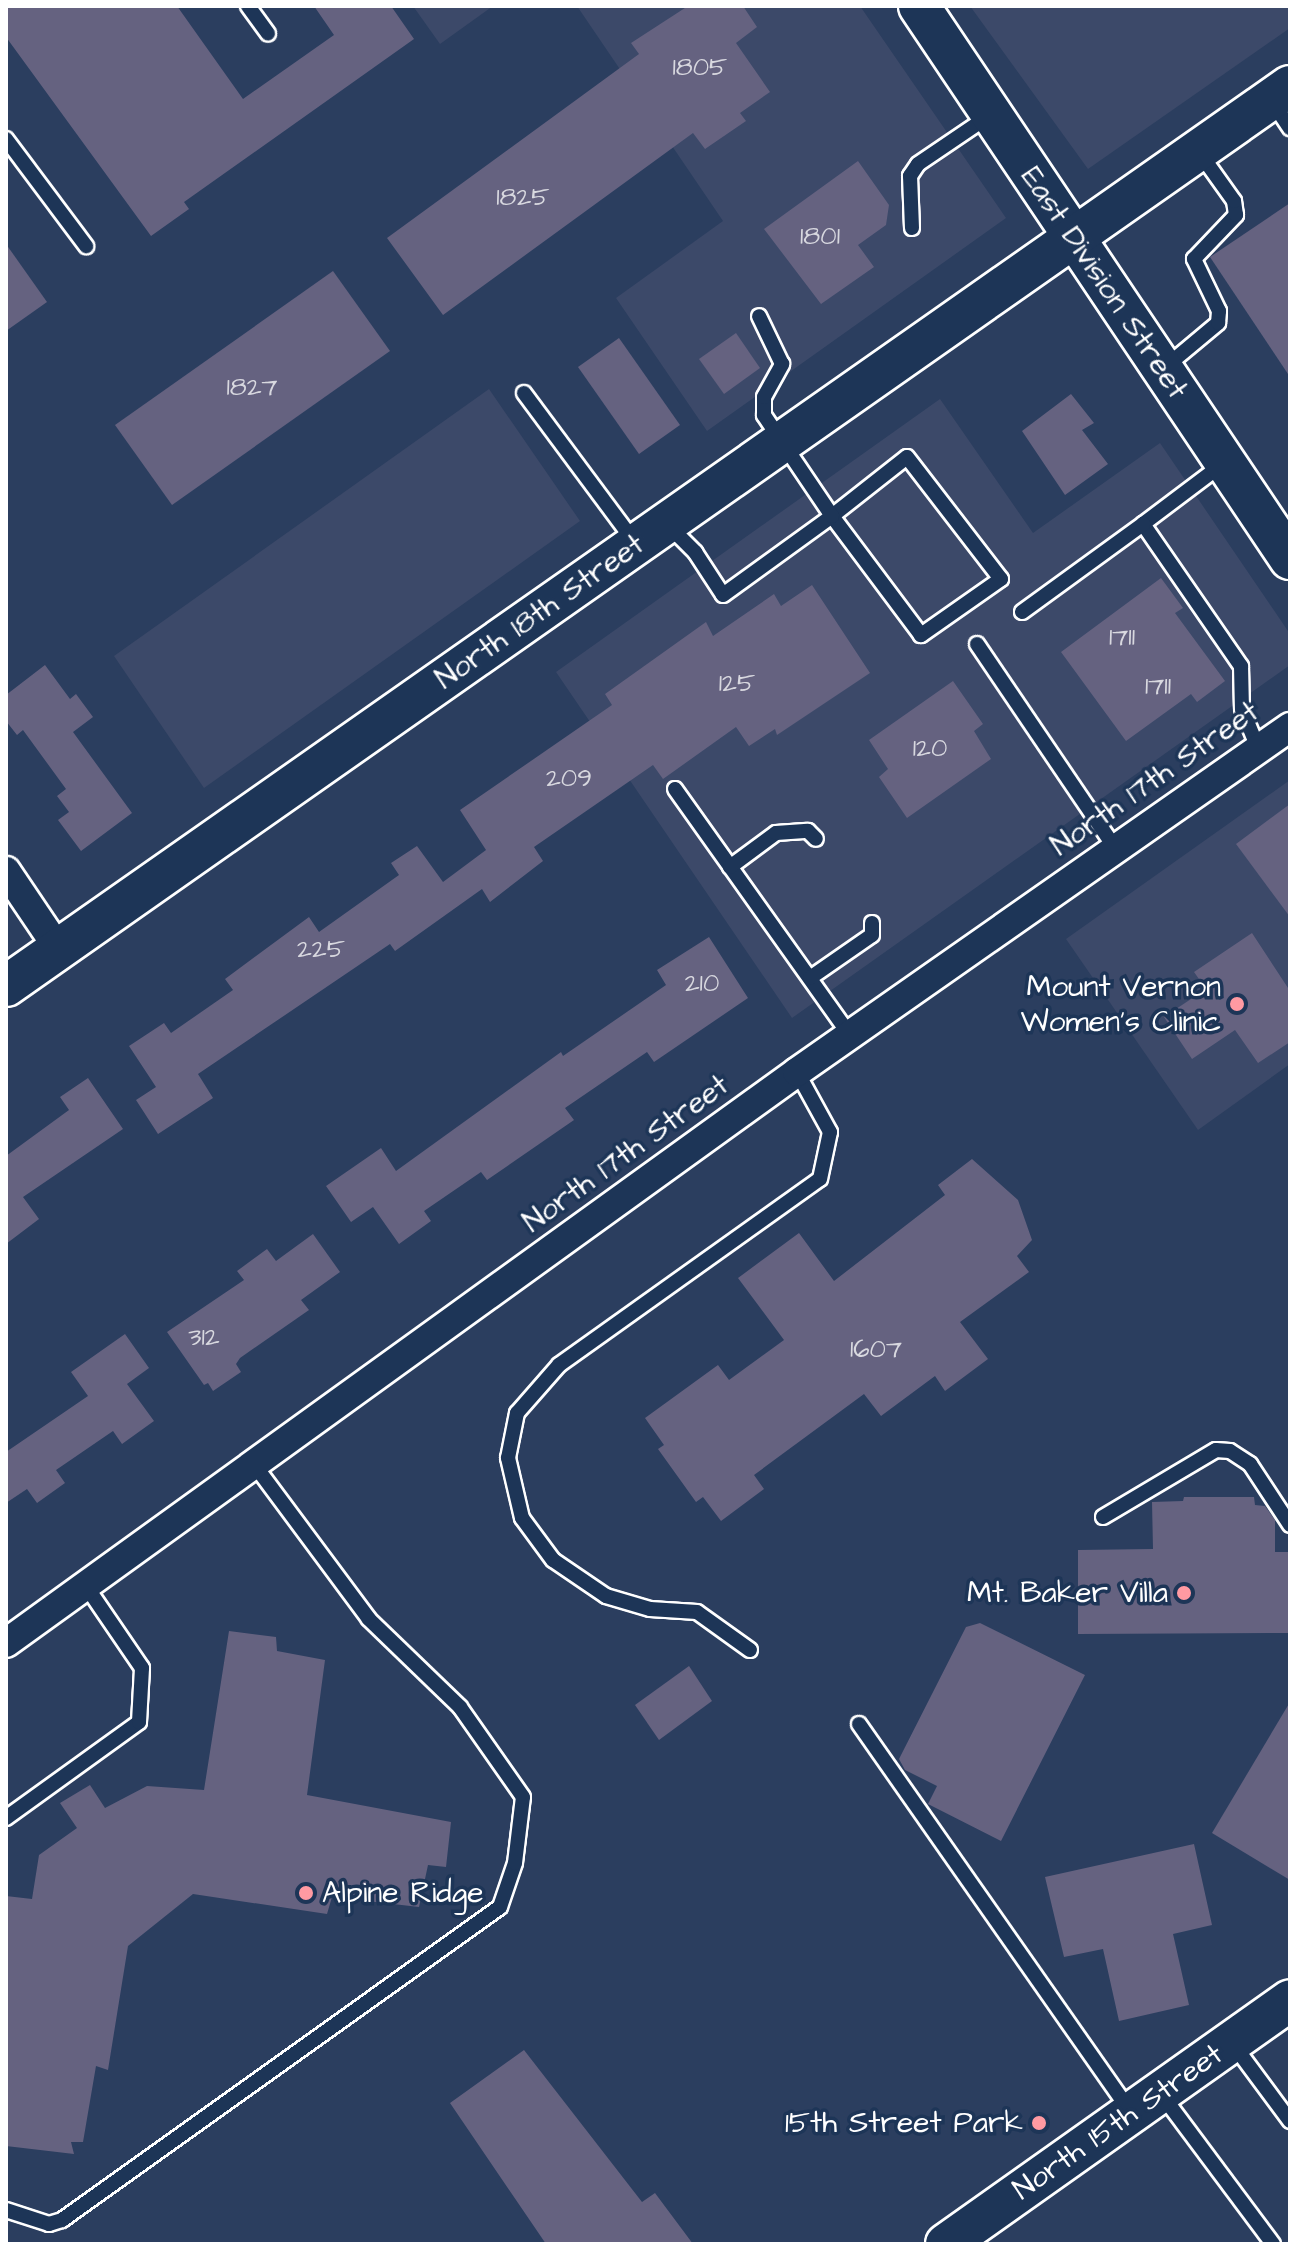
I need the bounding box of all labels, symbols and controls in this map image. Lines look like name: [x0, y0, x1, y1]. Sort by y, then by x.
house number: 1805: [673, 52, 727, 84]
street label: East Division Street: [1013, 160, 1195, 406]
house number: 1825: [496, 182, 550, 214]
house number: 1801: [800, 221, 840, 253]
house number: 1827: [226, 372, 278, 404]
street label: North 18th Street: [429, 527, 651, 697]
house number: 1711: [1109, 622, 1135, 654]
house number: 125: [719, 668, 755, 700]
house number: 1711: [1145, 671, 1171, 703]
street label: North 17th Street: [1044, 694, 1266, 864]
house number: 120: [913, 733, 947, 765]
house number: 209: [546, 763, 592, 795]
house number: 225: [297, 934, 345, 966]
house number: 210: [685, 968, 719, 1000]
place label: Mount Vernon Women's Clinic: [1020, 969, 1221, 1040]
marker: Mount Vernon Women's Clinic: [1228, 995, 1246, 1013]
street label: North 17th Street: [516, 1067, 736, 1241]
house number: 312: [188, 1322, 220, 1354]
house number: 1607: [850, 1334, 902, 1366]
place label: Mt. Baker Villa: [967, 1575, 1168, 1611]
marker: Mt. Baker Villa: [1175, 1584, 1193, 1602]
place label: Alpine Ridge: [322, 1875, 483, 1911]
marker: Alpine Ridge: [297, 1884, 315, 1902]
street label: North 15th Street: [1006, 2036, 1230, 2208]
place label: 15th Street Park: [785, 2105, 1023, 2141]
marker: 15th Street Park: [1030, 2114, 1048, 2132]

